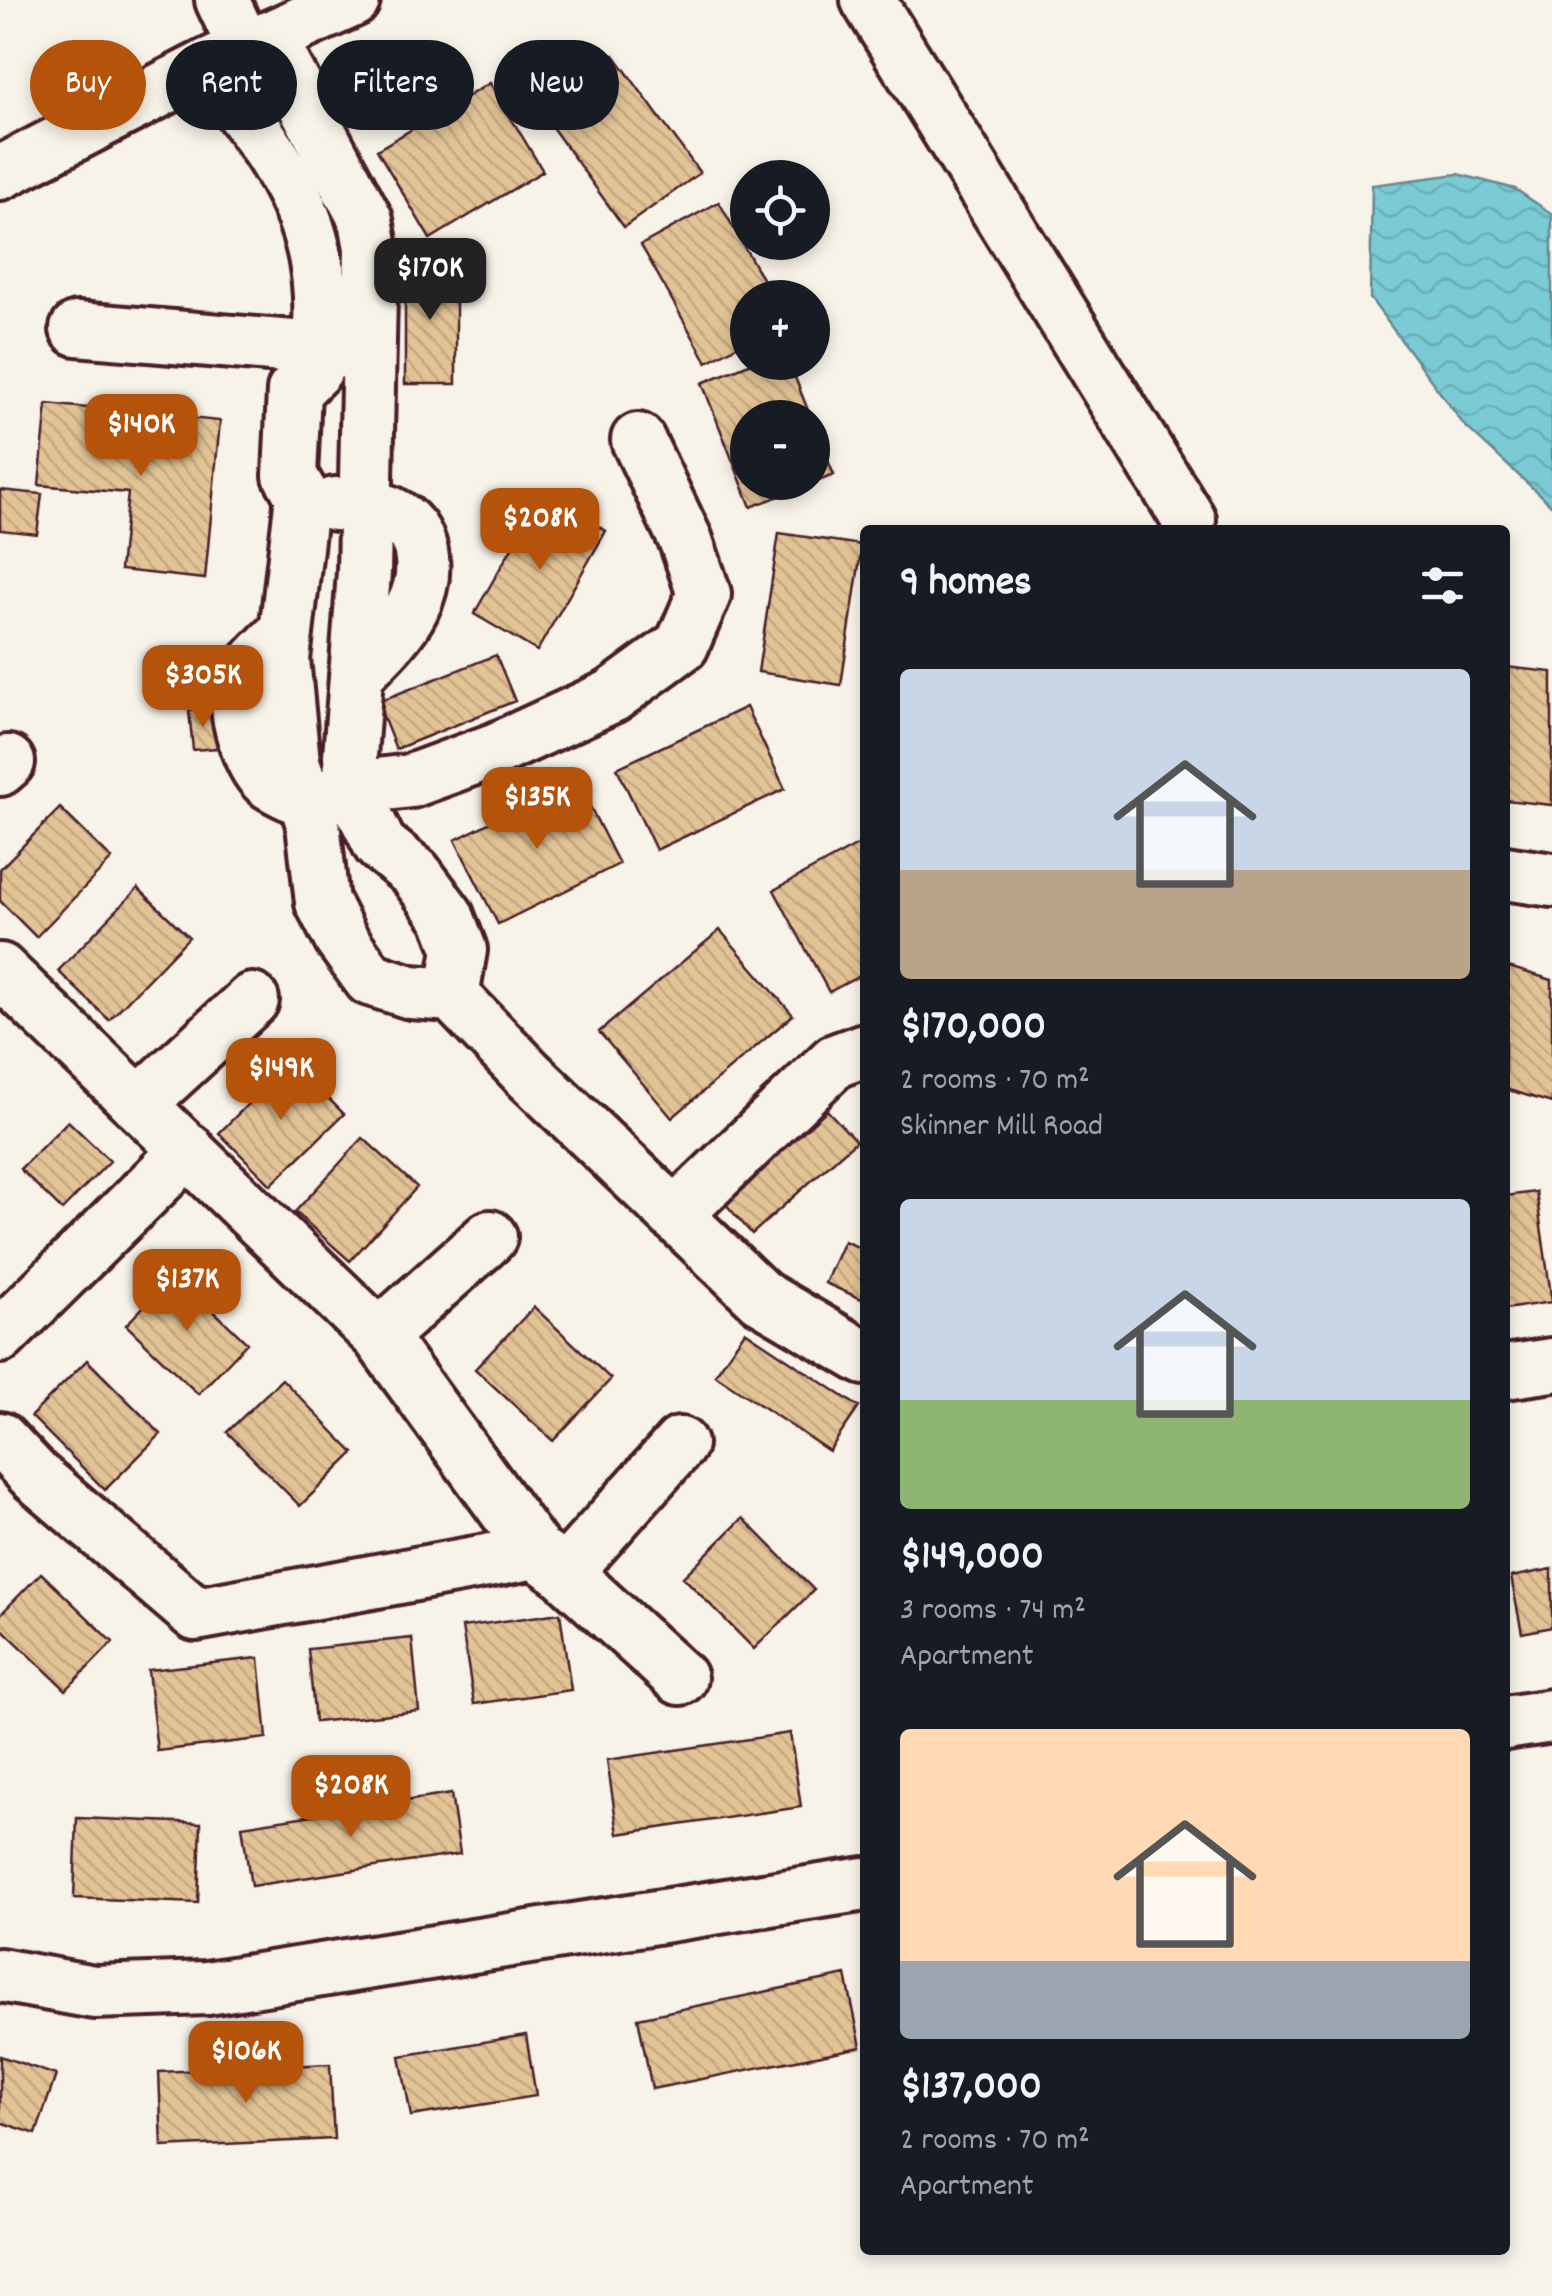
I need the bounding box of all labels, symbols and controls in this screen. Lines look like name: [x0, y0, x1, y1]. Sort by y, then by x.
chip: Buy: [30, 40, 146, 130]
chip: Rent: [166, 40, 297, 130]
chip: Filters: [317, 40, 474, 130]
chip: New: [494, 40, 619, 130]
map controls: [730, 160, 830, 500]
button: locate: [730, 160, 830, 260]
pin: $170K: [360, 238, 500, 323]
text: $170K: [396, 247, 464, 293]
button: +: [730, 280, 830, 380]
pin: $140K: [71, 394, 211, 479]
button: −: [730, 400, 830, 500]
text: $140K: [107, 403, 175, 449]
pin: $208K: [470, 488, 610, 573]
text: $208K: [502, 497, 578, 543]
text: 9 homes: [900, 555, 1032, 615]
icon: filters: [1415, 558, 1470, 613]
pin: $305K: [133, 645, 273, 730]
text: $305K: [164, 654, 242, 700]
icon: home: [1095, 734, 1275, 914]
pin: $135K: [467, 767, 607, 852]
text: $135K: [503, 776, 571, 822]
text: $170,000: [900, 999, 1046, 1059]
pin: $149K: [211, 1038, 351, 1123]
text: $149K: [248, 1047, 314, 1093]
text: 2 rooms · 70 m²: [900, 1059, 1090, 1105]
text: Skinner Mill Road: [900, 1105, 1103, 1151]
pin: $137K: [117, 1249, 257, 1334]
text: $137K: [155, 1258, 219, 1304]
icon: home: [1095, 1264, 1275, 1444]
text: $149,000: [900, 1529, 1044, 1589]
text: 3 rooms · 74 m²: [900, 1589, 1086, 1635]
text: Apartment: [900, 1635, 1034, 1681]
pin: $208K: [281, 1755, 421, 1840]
text: $208K: [313, 1764, 389, 1810]
icon: home: [1095, 1794, 1275, 1974]
pin: $106K: [176, 2021, 316, 2106]
text: $106K: [210, 2030, 282, 2076]
text: $137,000: [900, 2059, 1042, 2119]
text: 2 rooms · 70 m²: [900, 2119, 1090, 2165]
text: Apartment: [900, 2165, 1034, 2211]

